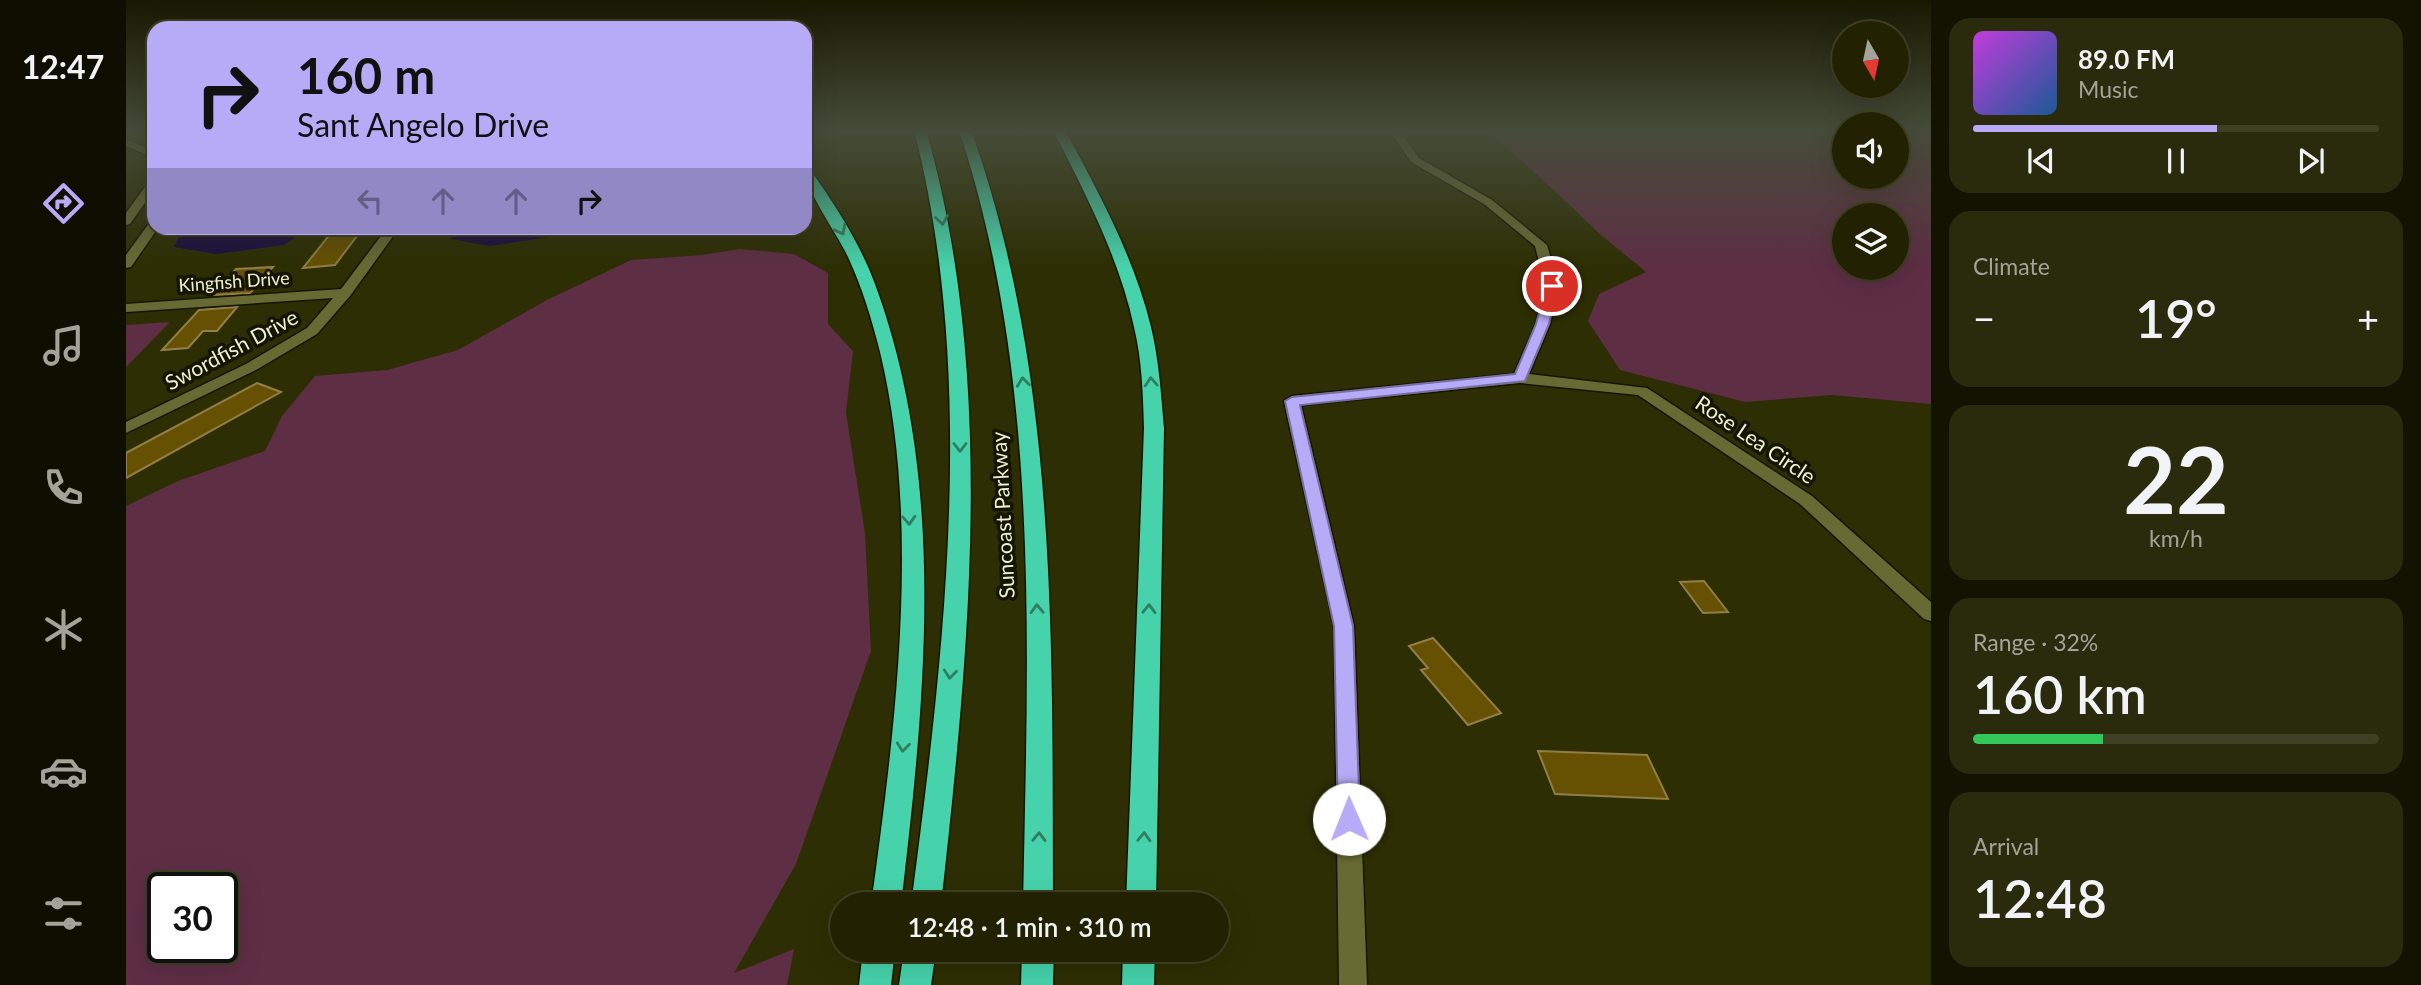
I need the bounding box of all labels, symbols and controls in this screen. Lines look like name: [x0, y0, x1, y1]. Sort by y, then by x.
north arrow: [1832, 21, 1909, 98]
map controls: [1832, 21, 1909, 280]
text: 89.0 FM: [2078, 43, 2175, 75]
text: 160 m: [297, 46, 435, 104]
text: 12:47: [22, 47, 104, 86]
icon: right: [182, 49, 273, 140]
text: Music: [2078, 75, 2138, 103]
text: Sant Angelo Drive: [297, 105, 549, 144]
button: sound: [1832, 112, 1909, 189]
icon: previous: [2022, 142, 2060, 180]
icon: pause: [2157, 142, 2195, 180]
icon: next: [2292, 142, 2330, 180]
icon: directions: [39, 179, 88, 228]
icon: left: [351, 182, 389, 220]
icon: ahead: [424, 182, 462, 220]
icon: ahead: [497, 182, 535, 220]
icon: right: [570, 182, 608, 220]
button: layers: [1832, 203, 1909, 280]
one-way arrow: [934, 214, 949, 226]
one-way arrow: [833, 222, 846, 235]
text: Climate: [1973, 252, 2050, 280]
pin: [1522, 256, 1582, 316]
street label: Kingfish Drive: [178, 266, 290, 296]
icon: arrive: [1533, 267, 1571, 305]
text: 19°: [2135, 287, 2217, 349]
text: −: [1973, 295, 1995, 341]
text: +: [2357, 295, 2379, 341]
street label: Swordfish Drive: [160, 304, 302, 394]
icon: music: [39, 321, 88, 370]
one-way arrow: [1015, 376, 1030, 388]
one-way arrow: [1144, 376, 1159, 387]
street label: Rose Lea Circle: [1691, 390, 1821, 488]
text: 22: [2123, 424, 2229, 533]
street label: Suncoast Parkway: [985, 431, 1019, 599]
one-way arrow: [952, 442, 968, 452]
icon: phone: [39, 463, 88, 512]
one-way arrow: [901, 515, 916, 526]
text: km/h: [2149, 524, 2203, 552]
one-way arrow: [1029, 603, 1044, 614]
one-way arrow: [1142, 603, 1157, 614]
icon: climate: [39, 605, 88, 654]
text: Range · 32%: [1973, 628, 2098, 656]
text: 160 km: [1973, 663, 2147, 725]
one-way arrow: [943, 668, 958, 680]
one-way arrow: [896, 742, 911, 753]
icon: car: [39, 747, 88, 796]
position arrow: [1312, 782, 1386, 856]
one-way arrow: [1031, 831, 1047, 841]
one-way arrow: [1136, 831, 1151, 842]
text: Arrival: [1973, 832, 2039, 860]
text: 12:48: [1973, 867, 2107, 929]
speed limit sign: 30: [147, 872, 238, 963]
icon: filters: [39, 889, 88, 938]
text: 12:48 · 1 min · 310 m: [907, 911, 1152, 943]

